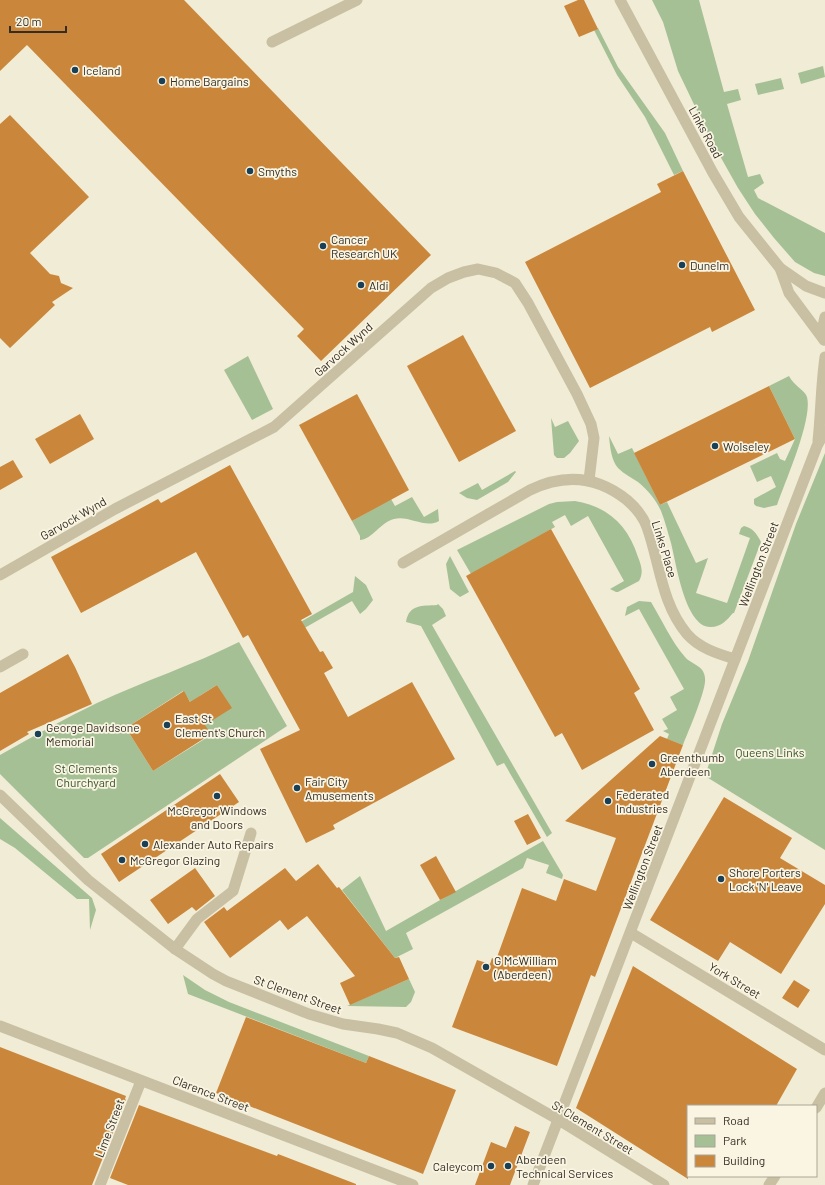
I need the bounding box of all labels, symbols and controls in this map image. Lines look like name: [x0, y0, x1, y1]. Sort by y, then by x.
scale bar: [10, 8, 66, 34]
text: 20 m: [16, 14, 42, 28]
place label: Iceland: [83, 63, 121, 77]
marker: Iceland: [70, 65, 80, 75]
place label: Home Bargains: [170, 74, 249, 88]
marker: Home Bargains: [157, 76, 167, 86]
street label: Links Road: [686, 104, 726, 160]
place label: Smyths: [258, 164, 297, 178]
marker: Smyths: [245, 166, 255, 176]
place label: Cancer Research UK: [331, 232, 398, 260]
marker: Cancer Research UK: [318, 241, 328, 251]
place label: Dunelm: [690, 258, 729, 272]
marker: Dunelm: [677, 260, 687, 270]
place label: Aldi: [369, 278, 389, 292]
marker: Aldi: [356, 280, 366, 290]
street label: Garvock Wynd: [311, 319, 375, 379]
place label: Wolseley: [723, 439, 769, 453]
marker: Wolseley: [710, 441, 720, 451]
street label: Garvock Wynd: [38, 494, 108, 542]
street label: Links Place: [650, 519, 680, 579]
street label: Wellington Street: [735, 519, 781, 609]
place label: East St Clement's Church: [175, 711, 265, 739]
place label: George Davidsone Memorial: [46, 720, 140, 748]
marker: East St Clement's Church: [162, 720, 172, 730]
marker: George Davidsone Memorial: [33, 729, 43, 739]
park label: Queens Links: [736, 745, 805, 759]
place label: Greenthumb Aberdeen: [660, 750, 725, 778]
marker: Greenthumb Aberdeen: [647, 759, 657, 769]
park label: St Clements Churchyard: [54, 761, 118, 789]
place label: Fair City Amusements: [305, 774, 374, 802]
marker: Fair City Amusements: [292, 783, 302, 793]
place label: Federated Industries: [616, 787, 669, 815]
marker: McGregor Windows and Doors: [212, 791, 222, 801]
marker: Federated Industries: [603, 796, 613, 806]
place label: McGregor Windows and Doors: [167, 803, 267, 831]
street label: Wellington Street: [619, 822, 665, 912]
place label: Alexander Auto Repairs: [153, 837, 274, 851]
marker: Alexander Auto Repairs: [140, 839, 150, 849]
place label: McGregor Glazing: [130, 853, 220, 867]
marker: McGregor Glazing: [117, 855, 127, 865]
place label: Shore Porters Lock 'N' Leave: [729, 865, 802, 893]
marker: Shore Porters Lock 'N' Leave: [716, 874, 726, 884]
place label: G McWilliam (Aberdeen): [493, 953, 557, 981]
street label: York Street: [706, 959, 764, 1001]
marker: G McWilliam (Aberdeen): [481, 962, 491, 972]
street label: St Clement Street: [252, 972, 344, 1016]
street label: Clarence Street: [171, 1072, 251, 1114]
street label: Lime Street: [91, 1097, 127, 1159]
street label: St Clement Street: [550, 1097, 636, 1157]
legend: [687, 1105, 817, 1177]
text: Road: [723, 1113, 750, 1127]
text: Park: [723, 1133, 747, 1147]
place label: Aberdeen Technical Services: [516, 1152, 614, 1180]
text: Building: [723, 1153, 765, 1167]
place label: Caleycom: [433, 1159, 483, 1173]
marker: Caleycom: [486, 1161, 496, 1171]
marker: Aberdeen Technical Services: [503, 1161, 513, 1171]

